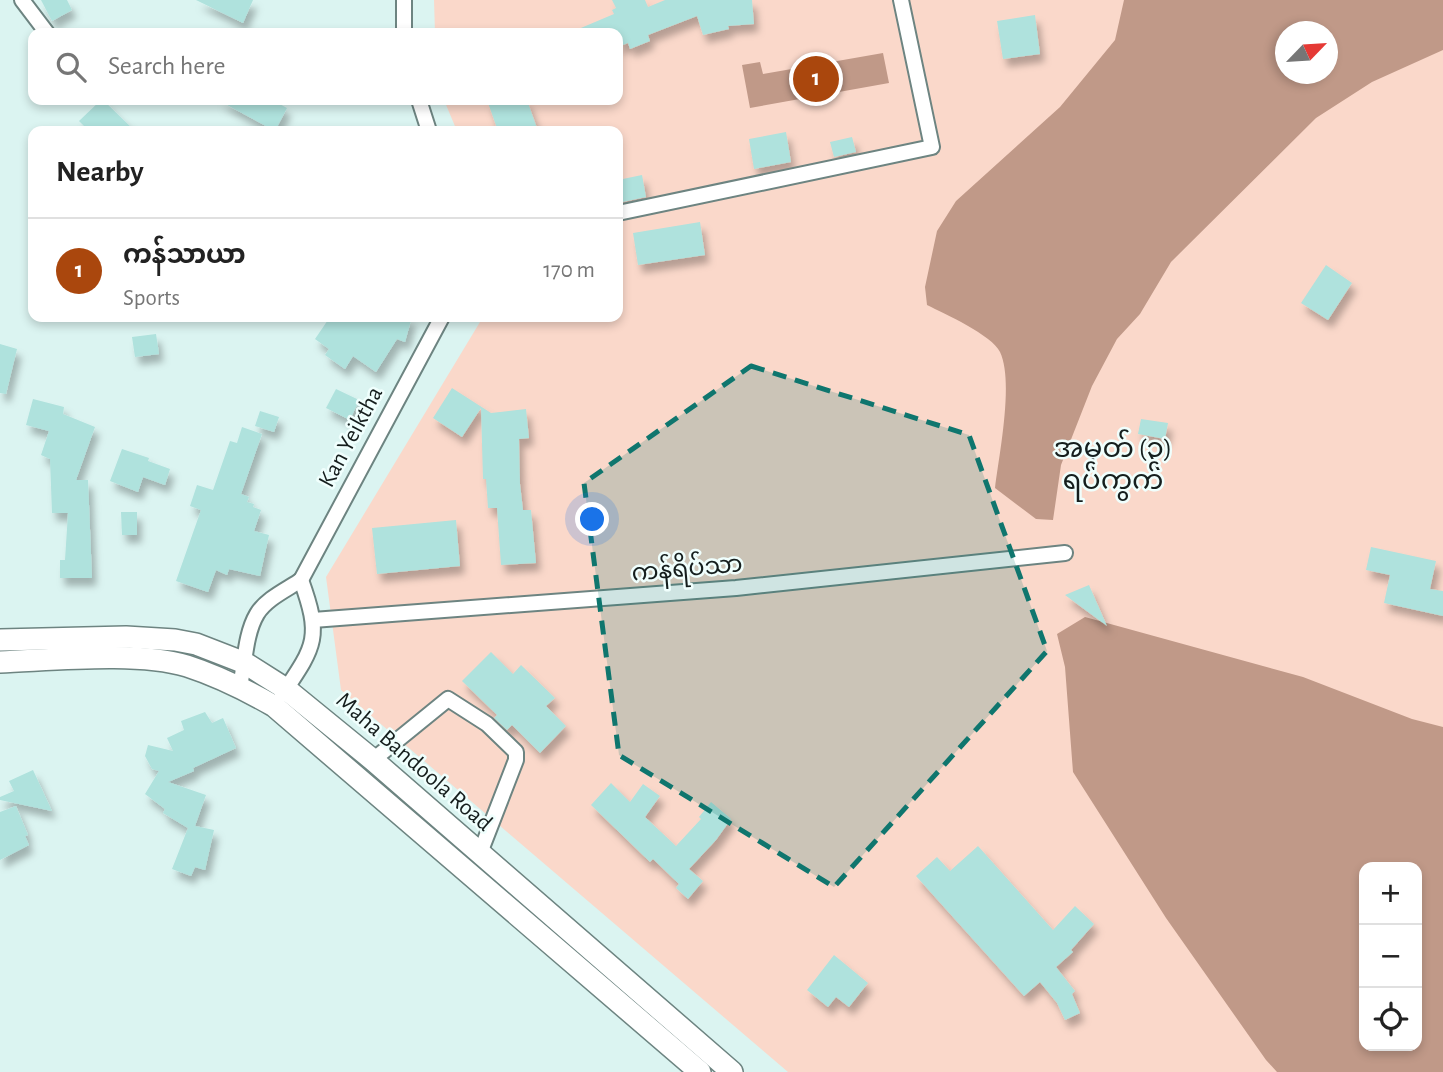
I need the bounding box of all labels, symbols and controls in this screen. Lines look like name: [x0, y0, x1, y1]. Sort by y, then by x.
north arrow: [1275, 21, 1338, 84]
search box: [28, 28, 623, 105]
icon: search: [52, 48, 90, 86]
text: Search here: [108, 53, 226, 79]
pin: 1: [793, 53, 839, 105]
text: Nearby: [56, 157, 144, 187]
text: ကန်သာယာ: [123, 242, 246, 268]
text: 1: [75, 259, 83, 282]
text: 170 m: [543, 259, 595, 282]
text: Sports: [123, 287, 180, 310]
street label: Kan Yeiktha: [315, 383, 387, 491]
district label: အမှတ် (၃) ရပ်ကွက်: [1054, 429, 1172, 502]
your location: [575, 502, 609, 536]
street label: ကန်ရိပ်သာ: [630, 547, 744, 592]
street label: Maha Bandoola Road: [331, 688, 497, 836]
map controls: [1359, 862, 1422, 1051]
button: +: [1359, 862, 1422, 925]
button: −: [1359, 925, 1422, 988]
button: locate: [1359, 988, 1422, 1051]

